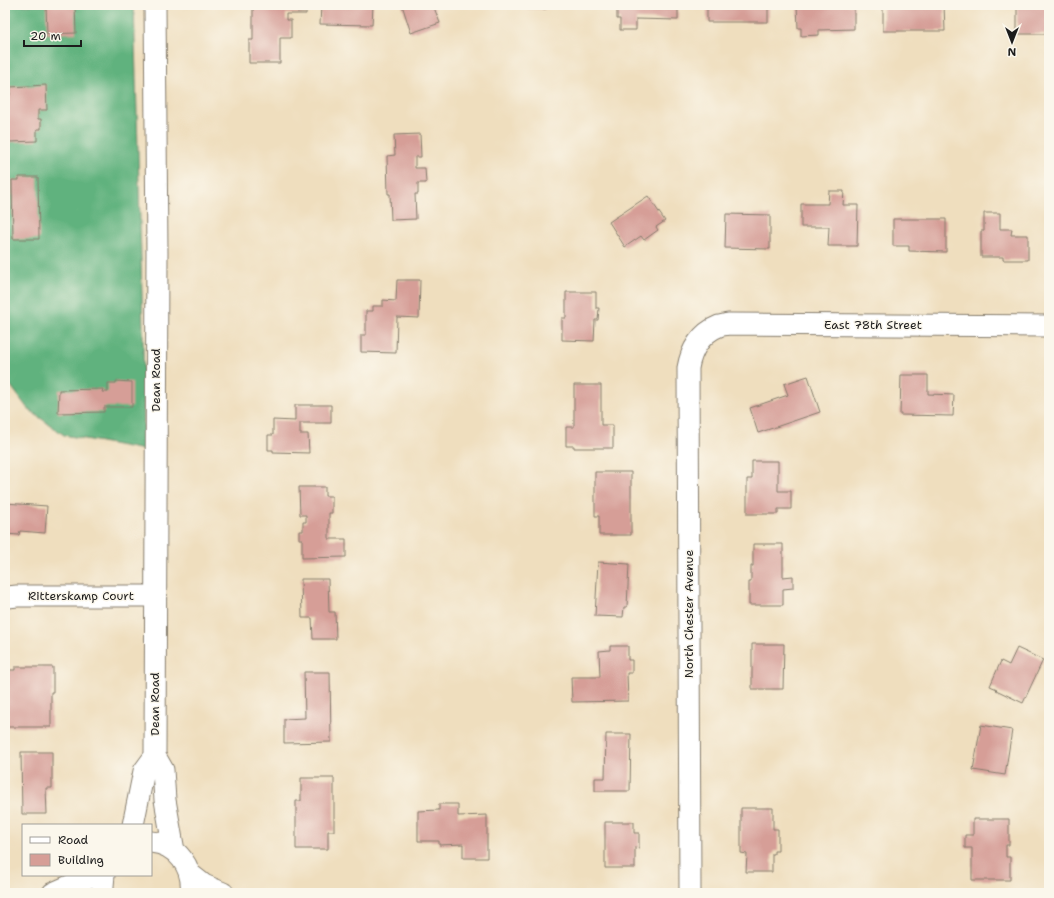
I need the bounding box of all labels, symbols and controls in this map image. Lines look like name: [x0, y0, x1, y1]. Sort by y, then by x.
scale bar: [24, 22, 81, 48]
north arrow: [992, 22, 1032, 62]
text: 20 m: [30, 28, 61, 44]
text: N: [1007, 44, 1016, 59]
street label: East 78th Street: [824, 317, 922, 333]
street label: Dean Road: [148, 348, 164, 412]
street label: North Chester Avenue: [681, 550, 697, 678]
street label: Ritterskamp Court: [28, 588, 134, 604]
street label: Dean Road: [147, 672, 163, 736]
legend: [22, 824, 152, 876]
text: Road: [58, 832, 89, 848]
text: Building: [58, 852, 104, 868]

